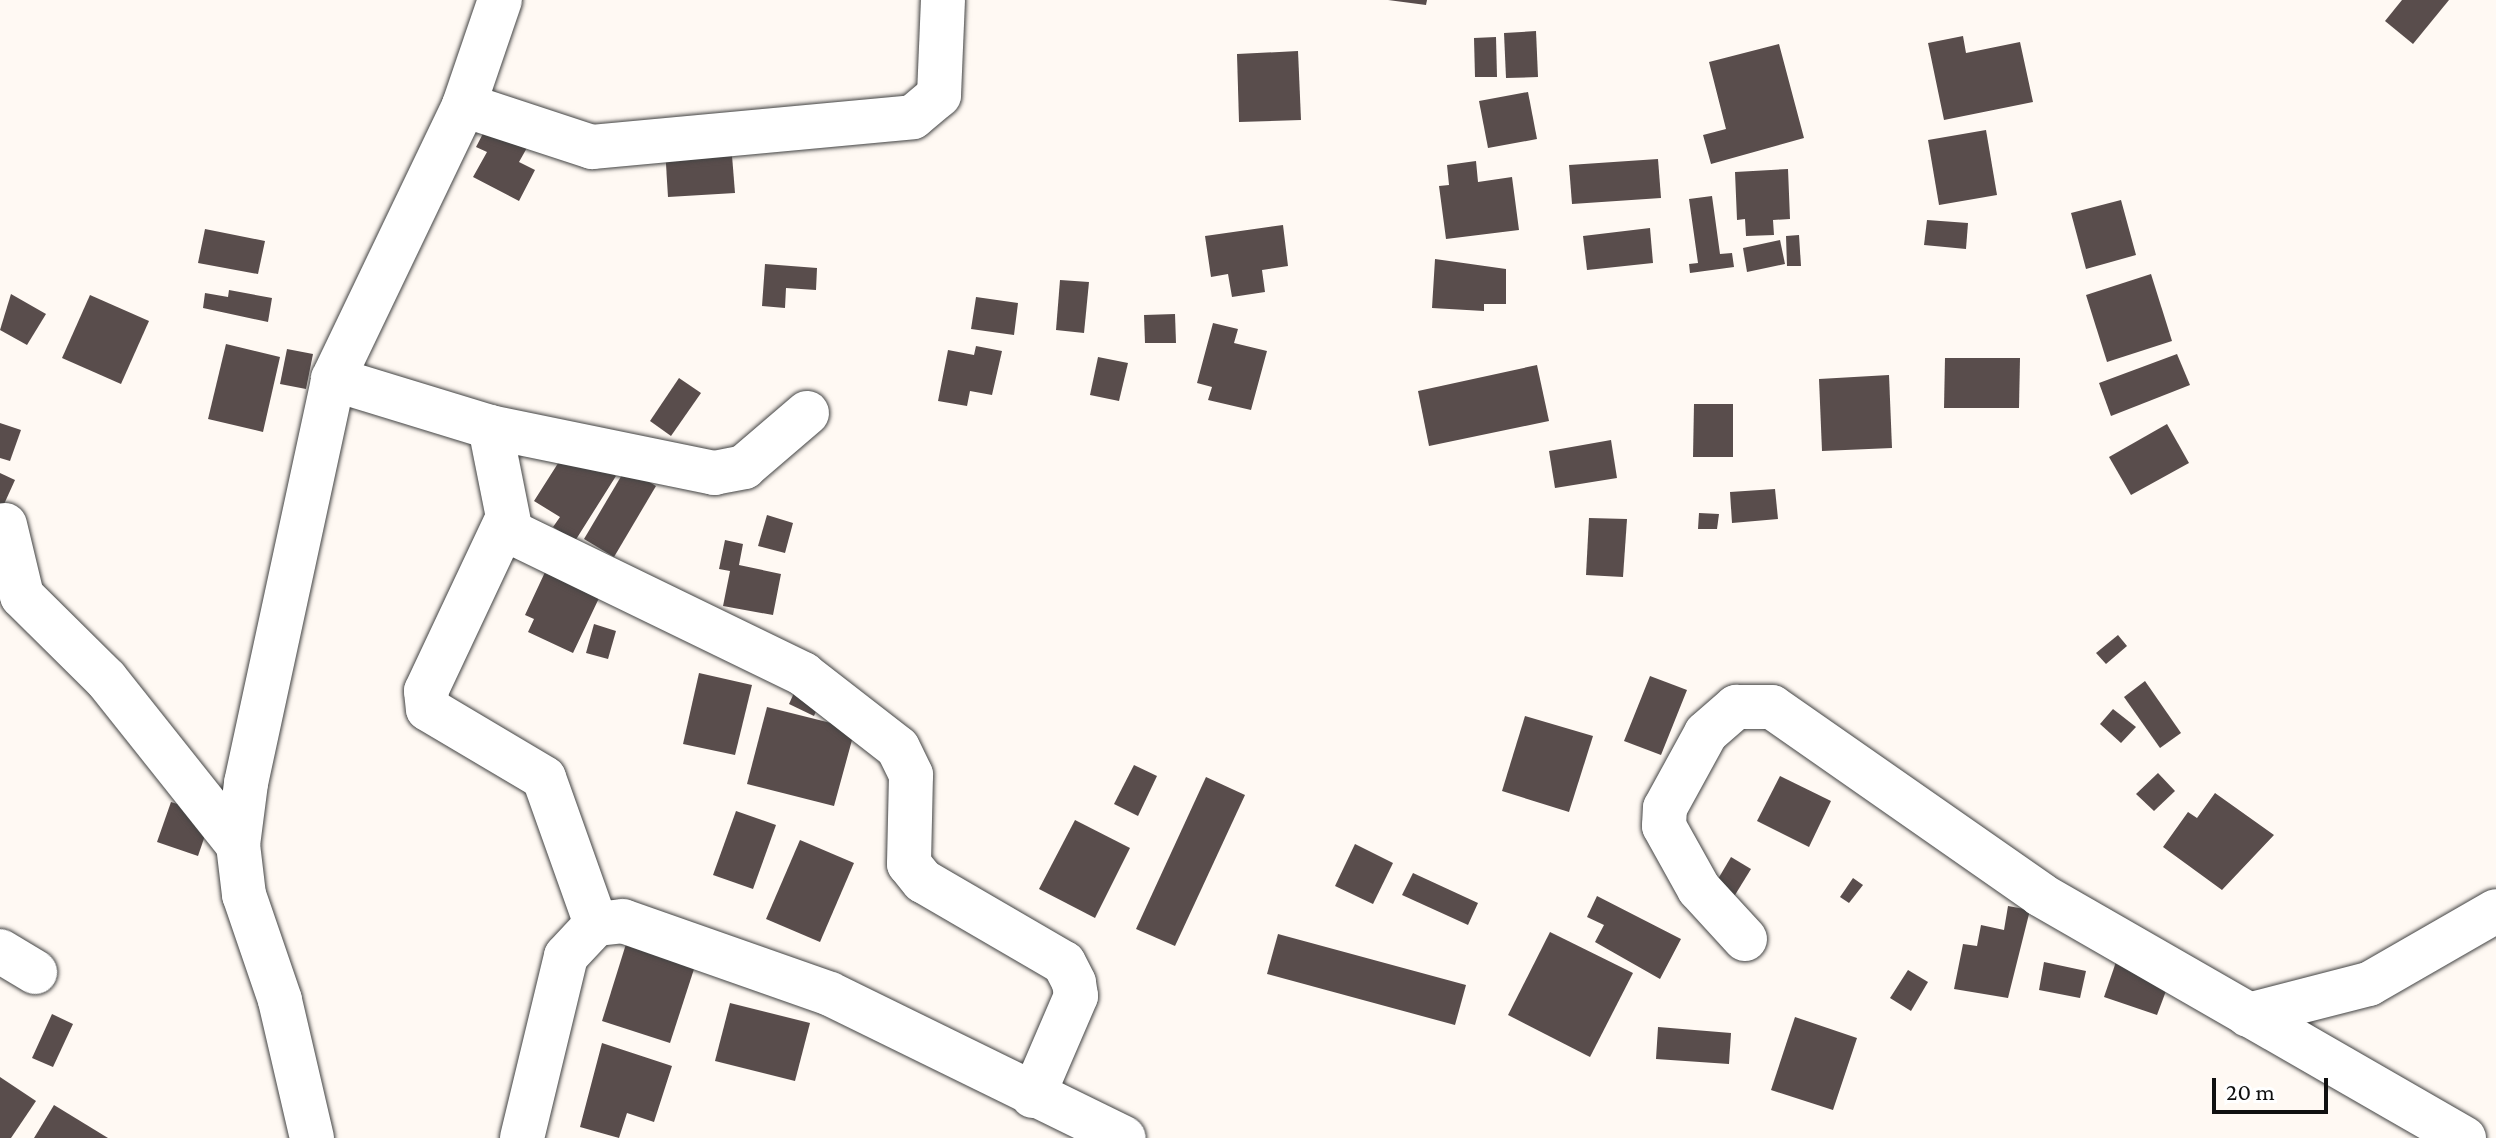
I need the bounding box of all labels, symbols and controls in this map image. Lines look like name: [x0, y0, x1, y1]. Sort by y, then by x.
scale bar: [2216, 1062, 2332, 1112]
text: 20 m: [2226, 1078, 2275, 1105]

